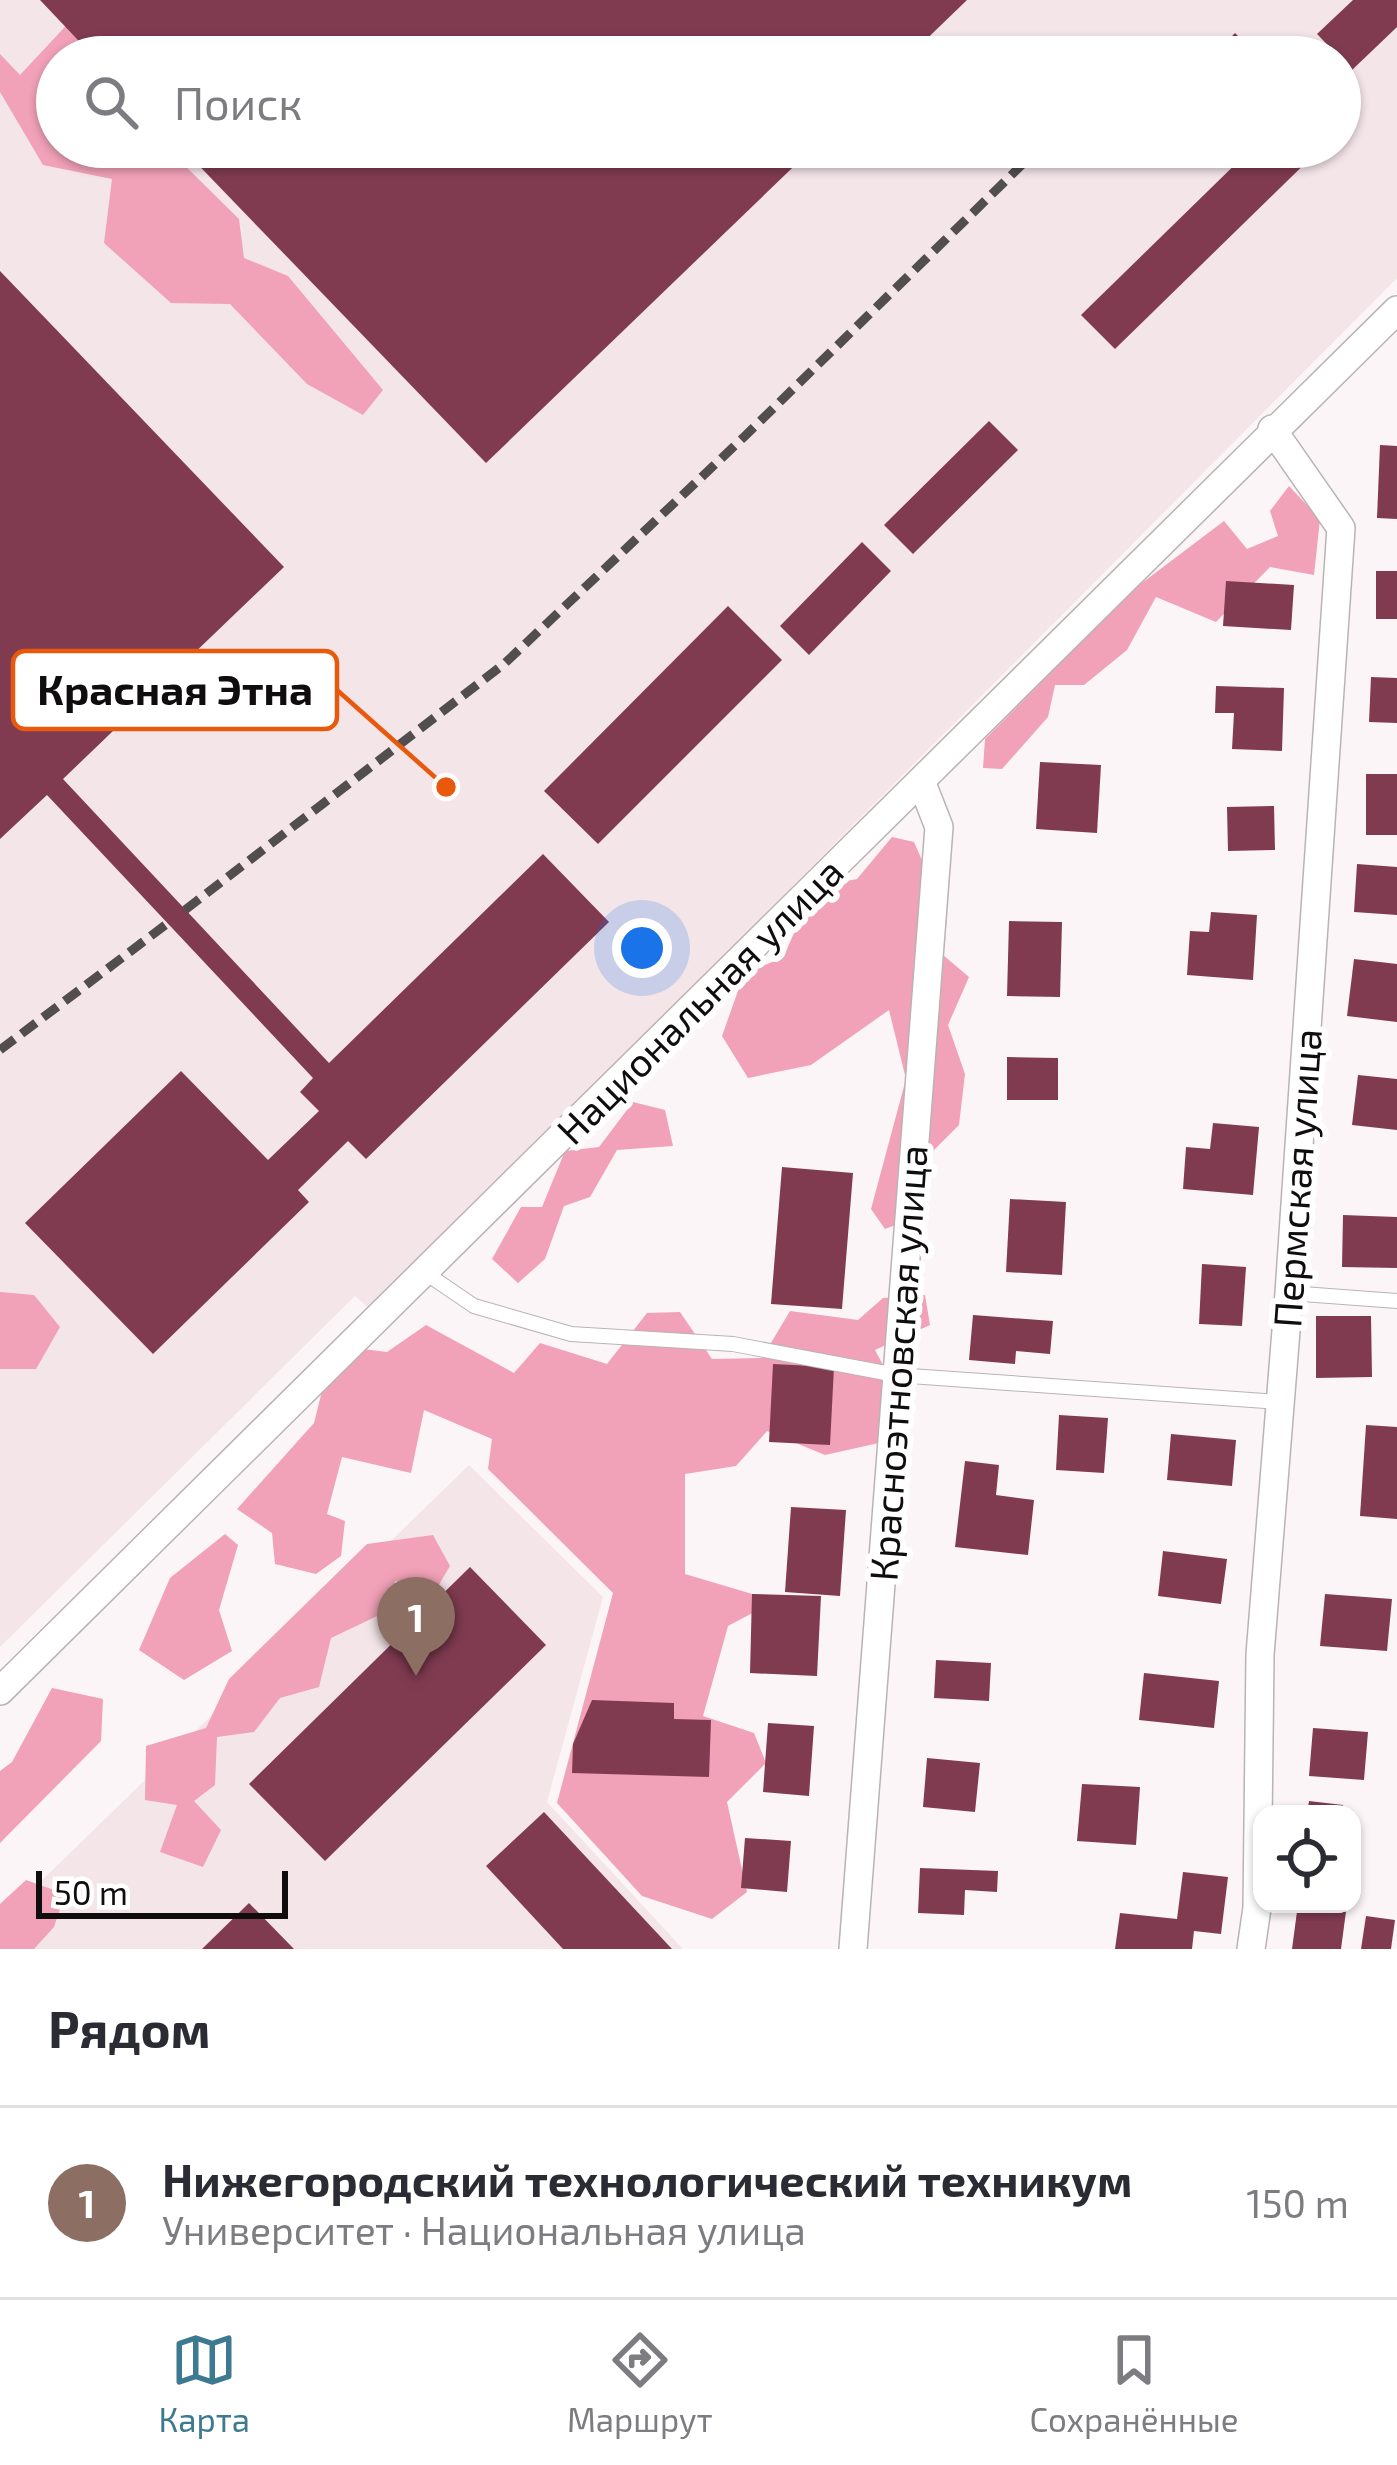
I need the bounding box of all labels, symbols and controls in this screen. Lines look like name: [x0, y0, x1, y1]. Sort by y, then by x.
search box: [36, 36, 1361, 168]
icon: search: [78, 69, 144, 135]
text: Поиск: [174, 75, 302, 129]
callout: Красная Этна: [13, 651, 337, 729]
text: Красная Этна: [37, 663, 313, 713]
street label: Национальная улица: [546, 847, 853, 1154]
your location: [612, 918, 672, 978]
street label: Пермская улица: [1262, 1027, 1331, 1329]
street label: Красноэтновская улица: [858, 1143, 937, 1583]
pin: 1: [377, 1577, 455, 1676]
map controls: [1253, 1805, 1361, 1913]
button: locate: [1253, 1805, 1361, 1913]
scale bar: [36, 1865, 288, 1918]
text: 50 m: [54, 1872, 128, 1912]
text: Рядом: [48, 1997, 211, 2058]
text: Нижегородский технологический техникум: [162, 2152, 1132, 2206]
text: 1: [79, 2179, 95, 2226]
text: 150 m: [1246, 2179, 1349, 2226]
text: Университет · Национальная улица: [162, 2206, 806, 2253]
tab: Карта: [158, 2327, 250, 2439]
tab: Маршрут: [567, 2327, 713, 2439]
tab: Сохранённые: [1030, 2327, 1239, 2439]

